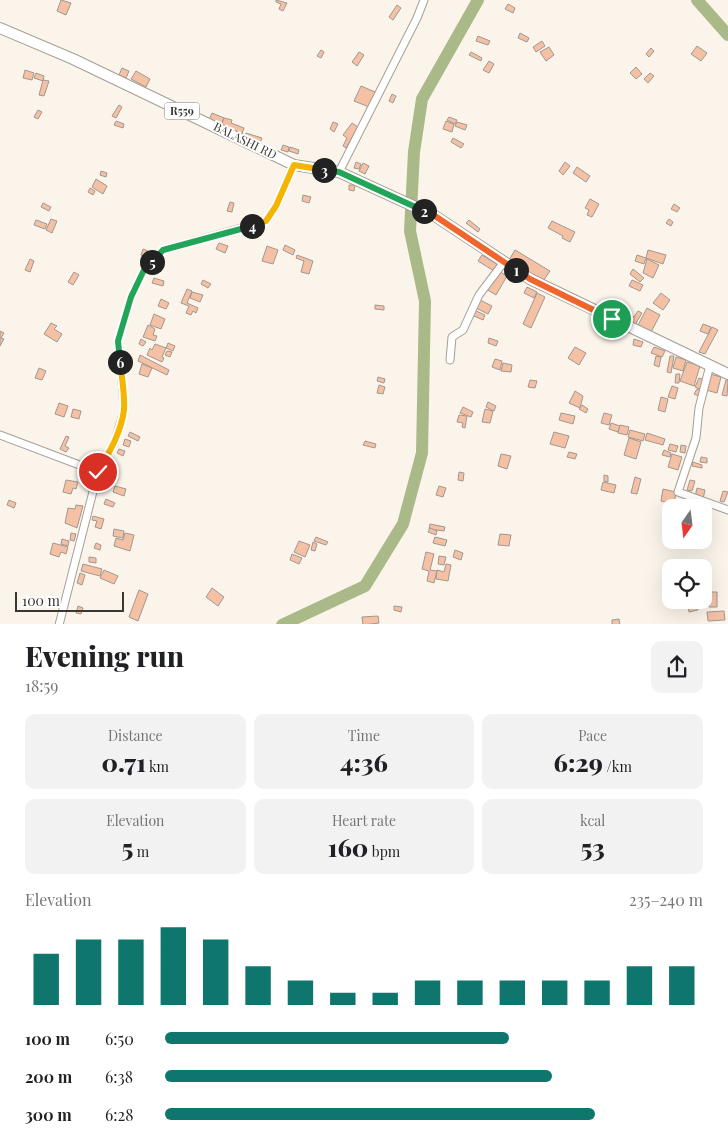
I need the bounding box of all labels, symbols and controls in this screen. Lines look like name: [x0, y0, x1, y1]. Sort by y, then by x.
road number: R559: [164, 102, 200, 120]
street label: BALASHI RD: [211, 118, 280, 162]
pin: 3: [312, 158, 336, 182]
text: 3: [321, 161, 328, 180]
pin: 2: [412, 198, 436, 224]
text: 2: [421, 202, 428, 221]
pin: 4: [240, 214, 264, 238]
text: 4: [249, 217, 256, 236]
pin: 5: [140, 250, 164, 274]
text: 5: [149, 253, 156, 272]
pin: 1: [504, 258, 528, 282]
text: 1: [514, 261, 519, 280]
pin: [591, 298, 633, 340]
icon: arrive: [598, 305, 626, 333]
pin: 6: [108, 350, 132, 374]
text: 6: [117, 353, 124, 372]
pin: [77, 451, 119, 493]
icon: check: [84, 458, 112, 486]
north arrow: [662, 499, 712, 549]
map controls: [662, 499, 712, 609]
button: locate: [662, 559, 712, 609]
scale bar: [15, 590, 124, 613]
text: 100 m: [22, 591, 60, 610]
text: Evening run: [25, 637, 184, 674]
button: share: [651, 641, 703, 693]
text: 18:59: [25, 675, 58, 696]
text: Distance: [108, 726, 163, 745]
text: Time: [348, 726, 380, 745]
text: Pace: [578, 726, 607, 745]
text: 0.71: [102, 745, 146, 778]
text: 4:36: [340, 745, 388, 778]
text: 6:29: [554, 745, 603, 778]
text: km: [146, 757, 169, 776]
text: /km: [603, 757, 632, 776]
text: Elevation: [106, 811, 164, 830]
text: Heart rate: [332, 811, 396, 830]
text: kcal: [580, 811, 605, 830]
text: 5: [121, 830, 133, 863]
text: 160: [328, 830, 368, 863]
text: 53: [580, 830, 605, 863]
text: m: [133, 842, 149, 861]
text: bpm: [368, 842, 400, 861]
text: Elevation: [25, 889, 92, 910]
text: 235–240 m: [629, 889, 703, 910]
text: 100 m: [25, 1028, 70, 1049]
text: 6:50: [105, 1028, 134, 1049]
text: 200 m: [25, 1066, 72, 1087]
text: 6:38: [105, 1066, 133, 1087]
text: 300 m: [25, 1104, 72, 1125]
text: 6:28: [105, 1104, 134, 1125]

